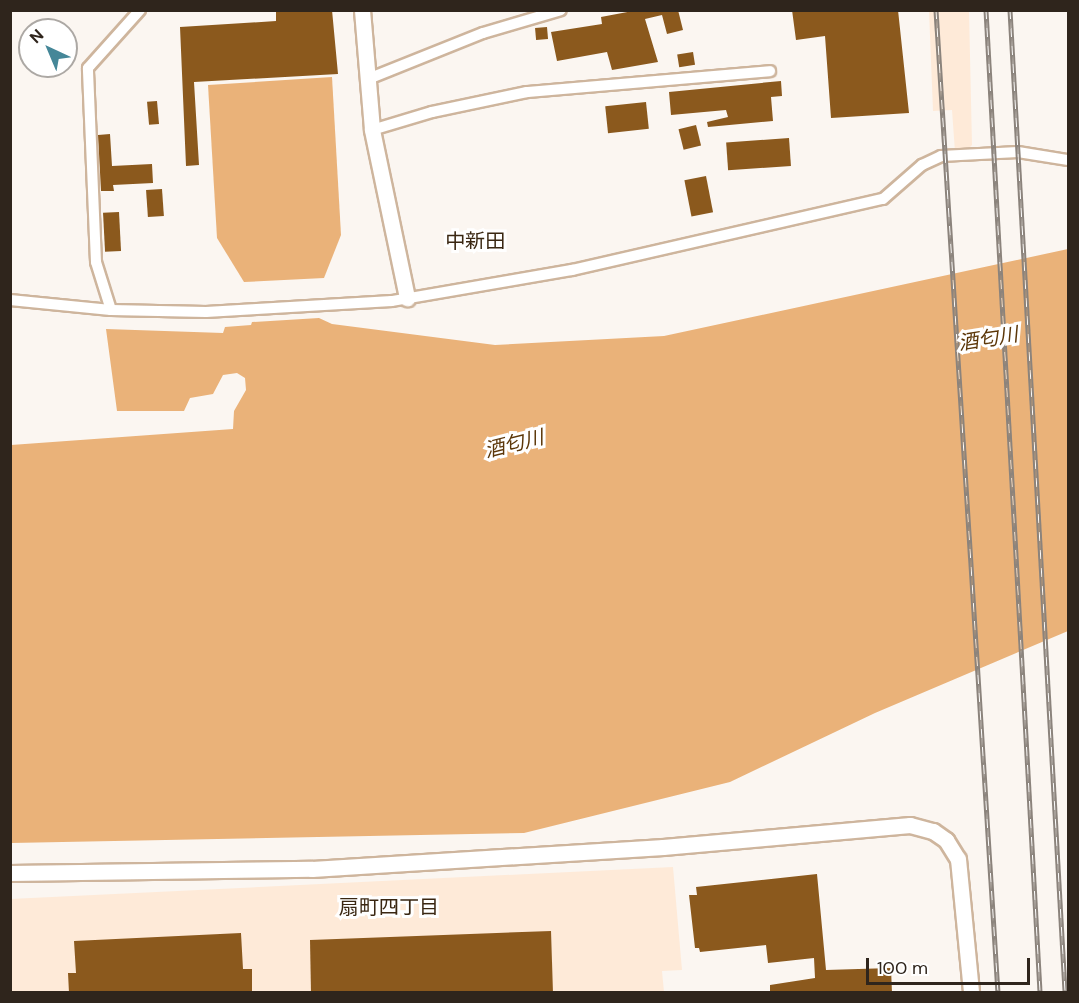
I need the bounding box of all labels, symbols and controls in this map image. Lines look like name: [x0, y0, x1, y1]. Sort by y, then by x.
north arrow: [18, 18, 78, 78]
text: N: [25, 25, 48, 48]
district label: 中新田: [445, 229, 505, 253]
water label: 酒匂川: [956, 322, 1020, 356]
water label: 酒匂川: [482, 425, 546, 463]
district label: 扇町四丁目: [339, 895, 439, 919]
scale bar: [869, 946, 1032, 984]
text: 100 m: [877, 956, 928, 980]

